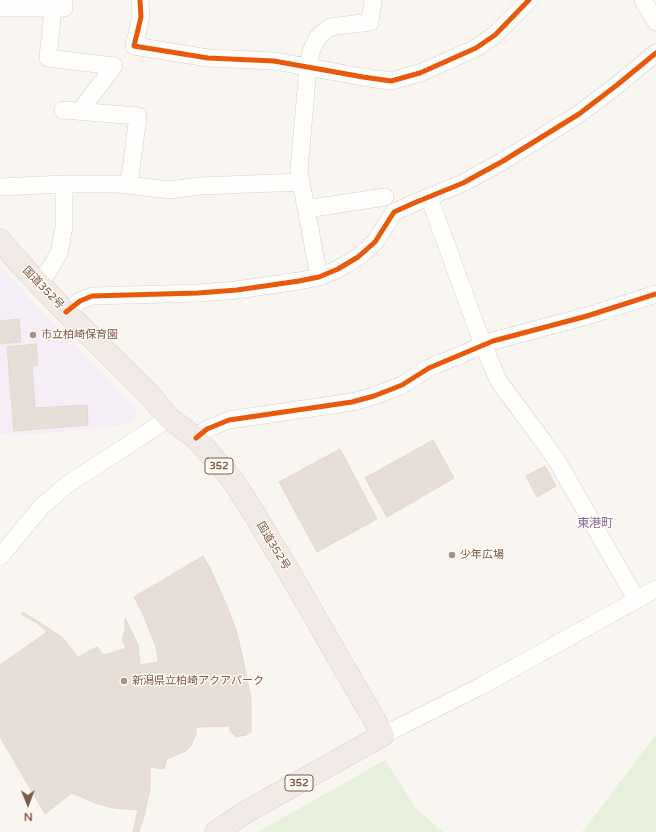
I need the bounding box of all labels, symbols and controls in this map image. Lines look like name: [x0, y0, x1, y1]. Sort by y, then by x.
street label: 国道352号: [20, 264, 66, 312]
place label: 市立柏崎保育園: [41, 328, 118, 342]
marker: 市立柏崎保育園: [28, 330, 38, 340]
road number: 352: [205, 458, 233, 474]
district label: 東港町: [577, 517, 613, 531]
street label: 国道352号: [254, 520, 292, 572]
place label: 少年広場: [460, 548, 504, 562]
marker: 少年広場: [447, 550, 457, 560]
place label: 新潟県立柏崎アクアパーク: [132, 674, 264, 688]
marker: 新潟県立柏崎アクアパーク: [119, 676, 129, 686]
road number: 352: [285, 775, 313, 791]
north arrow: [8, 784, 48, 824]
text: N: [24, 810, 33, 823]

